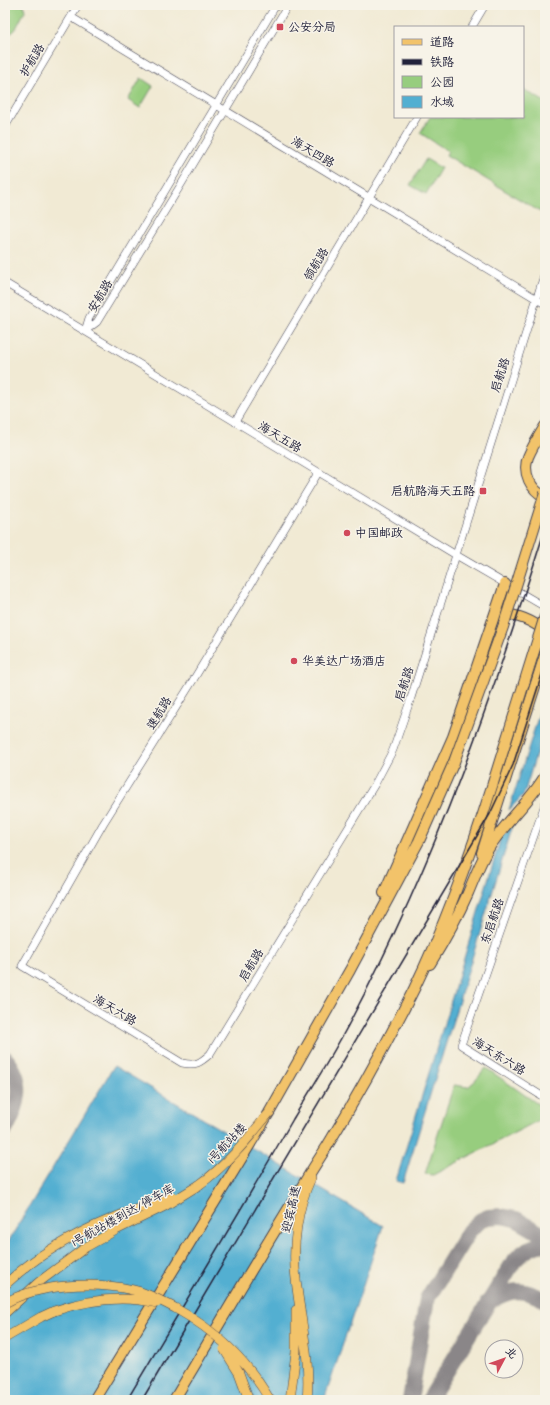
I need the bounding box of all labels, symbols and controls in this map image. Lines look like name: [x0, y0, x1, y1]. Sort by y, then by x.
place label: 公安分局: [288, 19, 336, 36]
marker: 公安分局: [275, 22, 285, 32]
legend: [394, 26, 524, 118]
text: 道路: [430, 34, 454, 51]
street label: 护航路: [16, 40, 49, 80]
text: 铁路: [430, 54, 454, 71]
text: 公园: [430, 74, 454, 91]
text: 水域: [430, 94, 454, 111]
street label: 海天四路: [288, 133, 338, 172]
street label: 领航路: [300, 244, 333, 284]
street label: 安航路: [84, 276, 117, 316]
street label: 启航路: [487, 355, 514, 395]
street label: 海天五路: [255, 418, 305, 457]
place label: 启航路海天五路: [391, 483, 475, 500]
marker: 启航路海天五路: [478, 486, 488, 496]
place label: 中国邮政: [355, 525, 403, 542]
marker: 中国邮政: [342, 528, 352, 538]
place label: 华美达广场酒店: [302, 653, 386, 670]
marker: 华美达广场酒店: [289, 656, 299, 666]
street label: 启航路: [391, 664, 418, 704]
street label: 速航路: [143, 693, 176, 733]
street label: 东启航路: [477, 896, 508, 947]
street label: 启航路: [235, 945, 268, 985]
street label: 海天六路: [90, 991, 140, 1030]
street label: 海天东六路: [469, 1033, 529, 1080]
street label: 1号航站楼: [204, 1119, 250, 1167]
street label: 1号航站楼到达/停车库: [69, 1180, 178, 1251]
street label: 迎宾高速: [278, 1184, 305, 1234]
north arrow: [484, 1339, 524, 1379]
text: 北: [502, 1344, 520, 1362]

